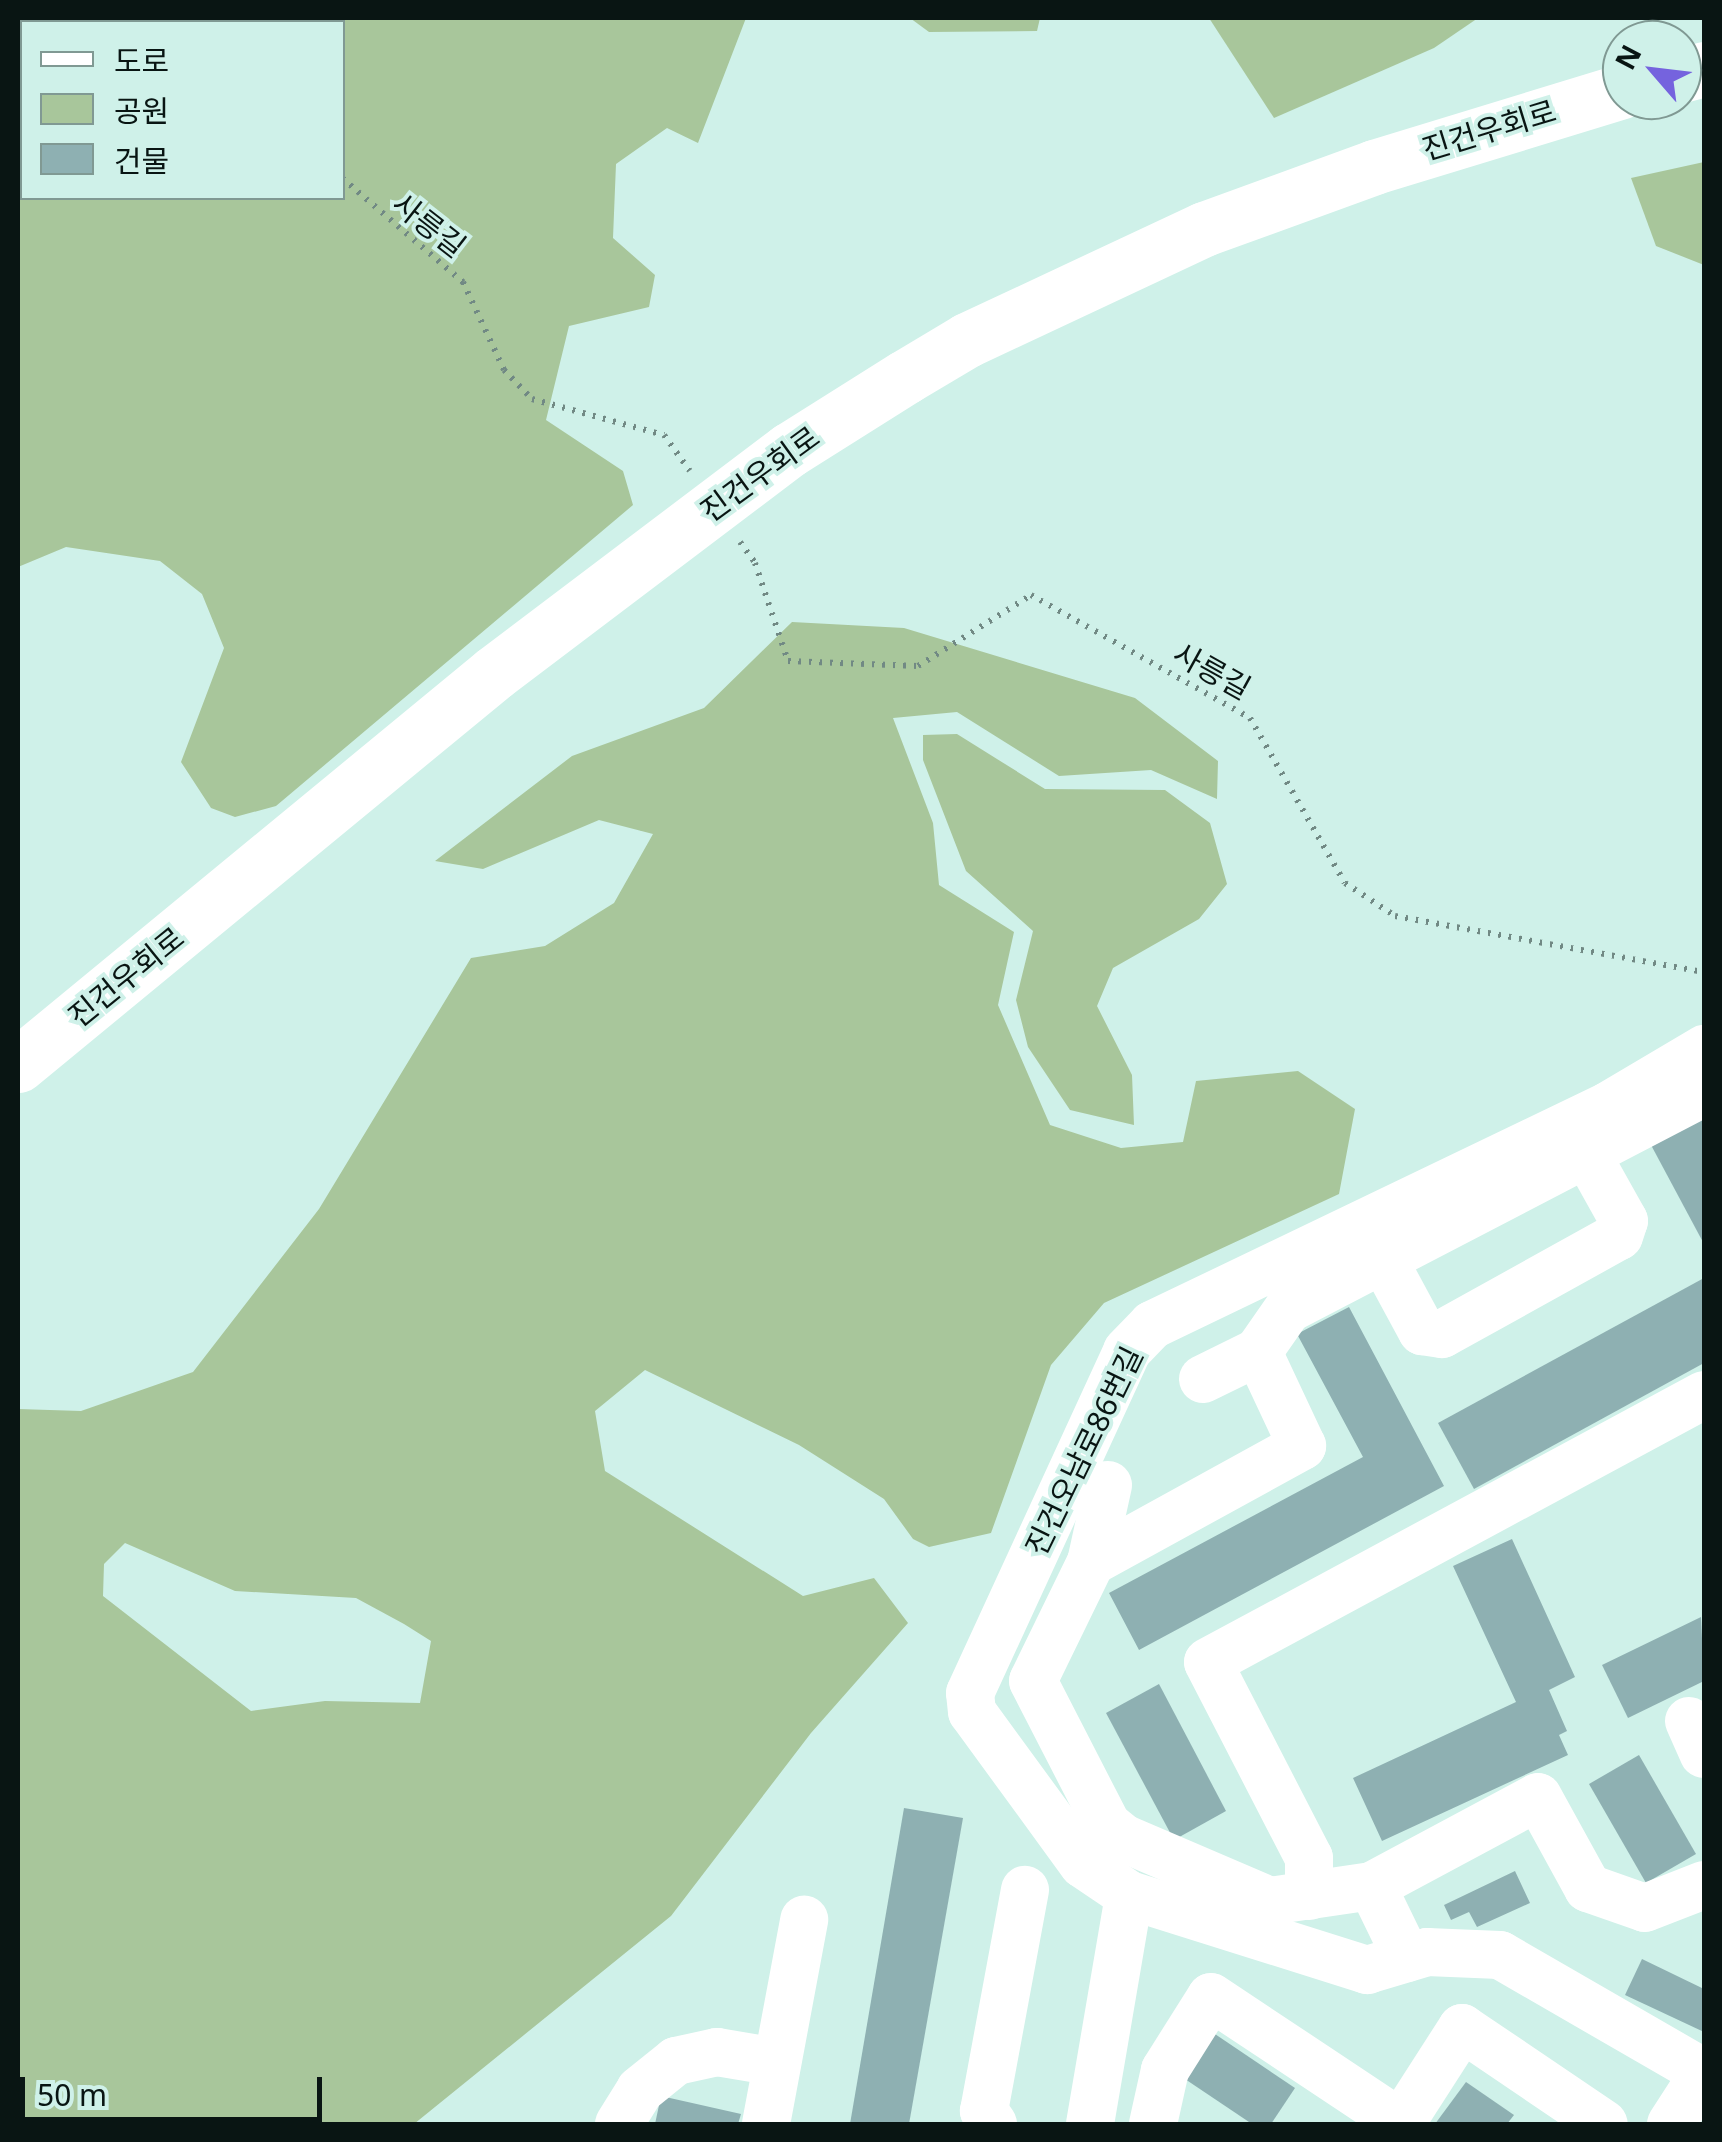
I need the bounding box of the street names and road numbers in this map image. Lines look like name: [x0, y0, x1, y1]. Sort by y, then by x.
street label: 진건우회로: [1418, 93, 1560, 167]
street label: 사릉길: [385, 185, 473, 265]
street label: 진건우회로: [694, 419, 826, 529]
street label: 사릉길: [1167, 635, 1257, 707]
street label: 진건우회로: [61, 920, 191, 1034]
street label: 진건오남로86번길: [1018, 1341, 1150, 1561]

